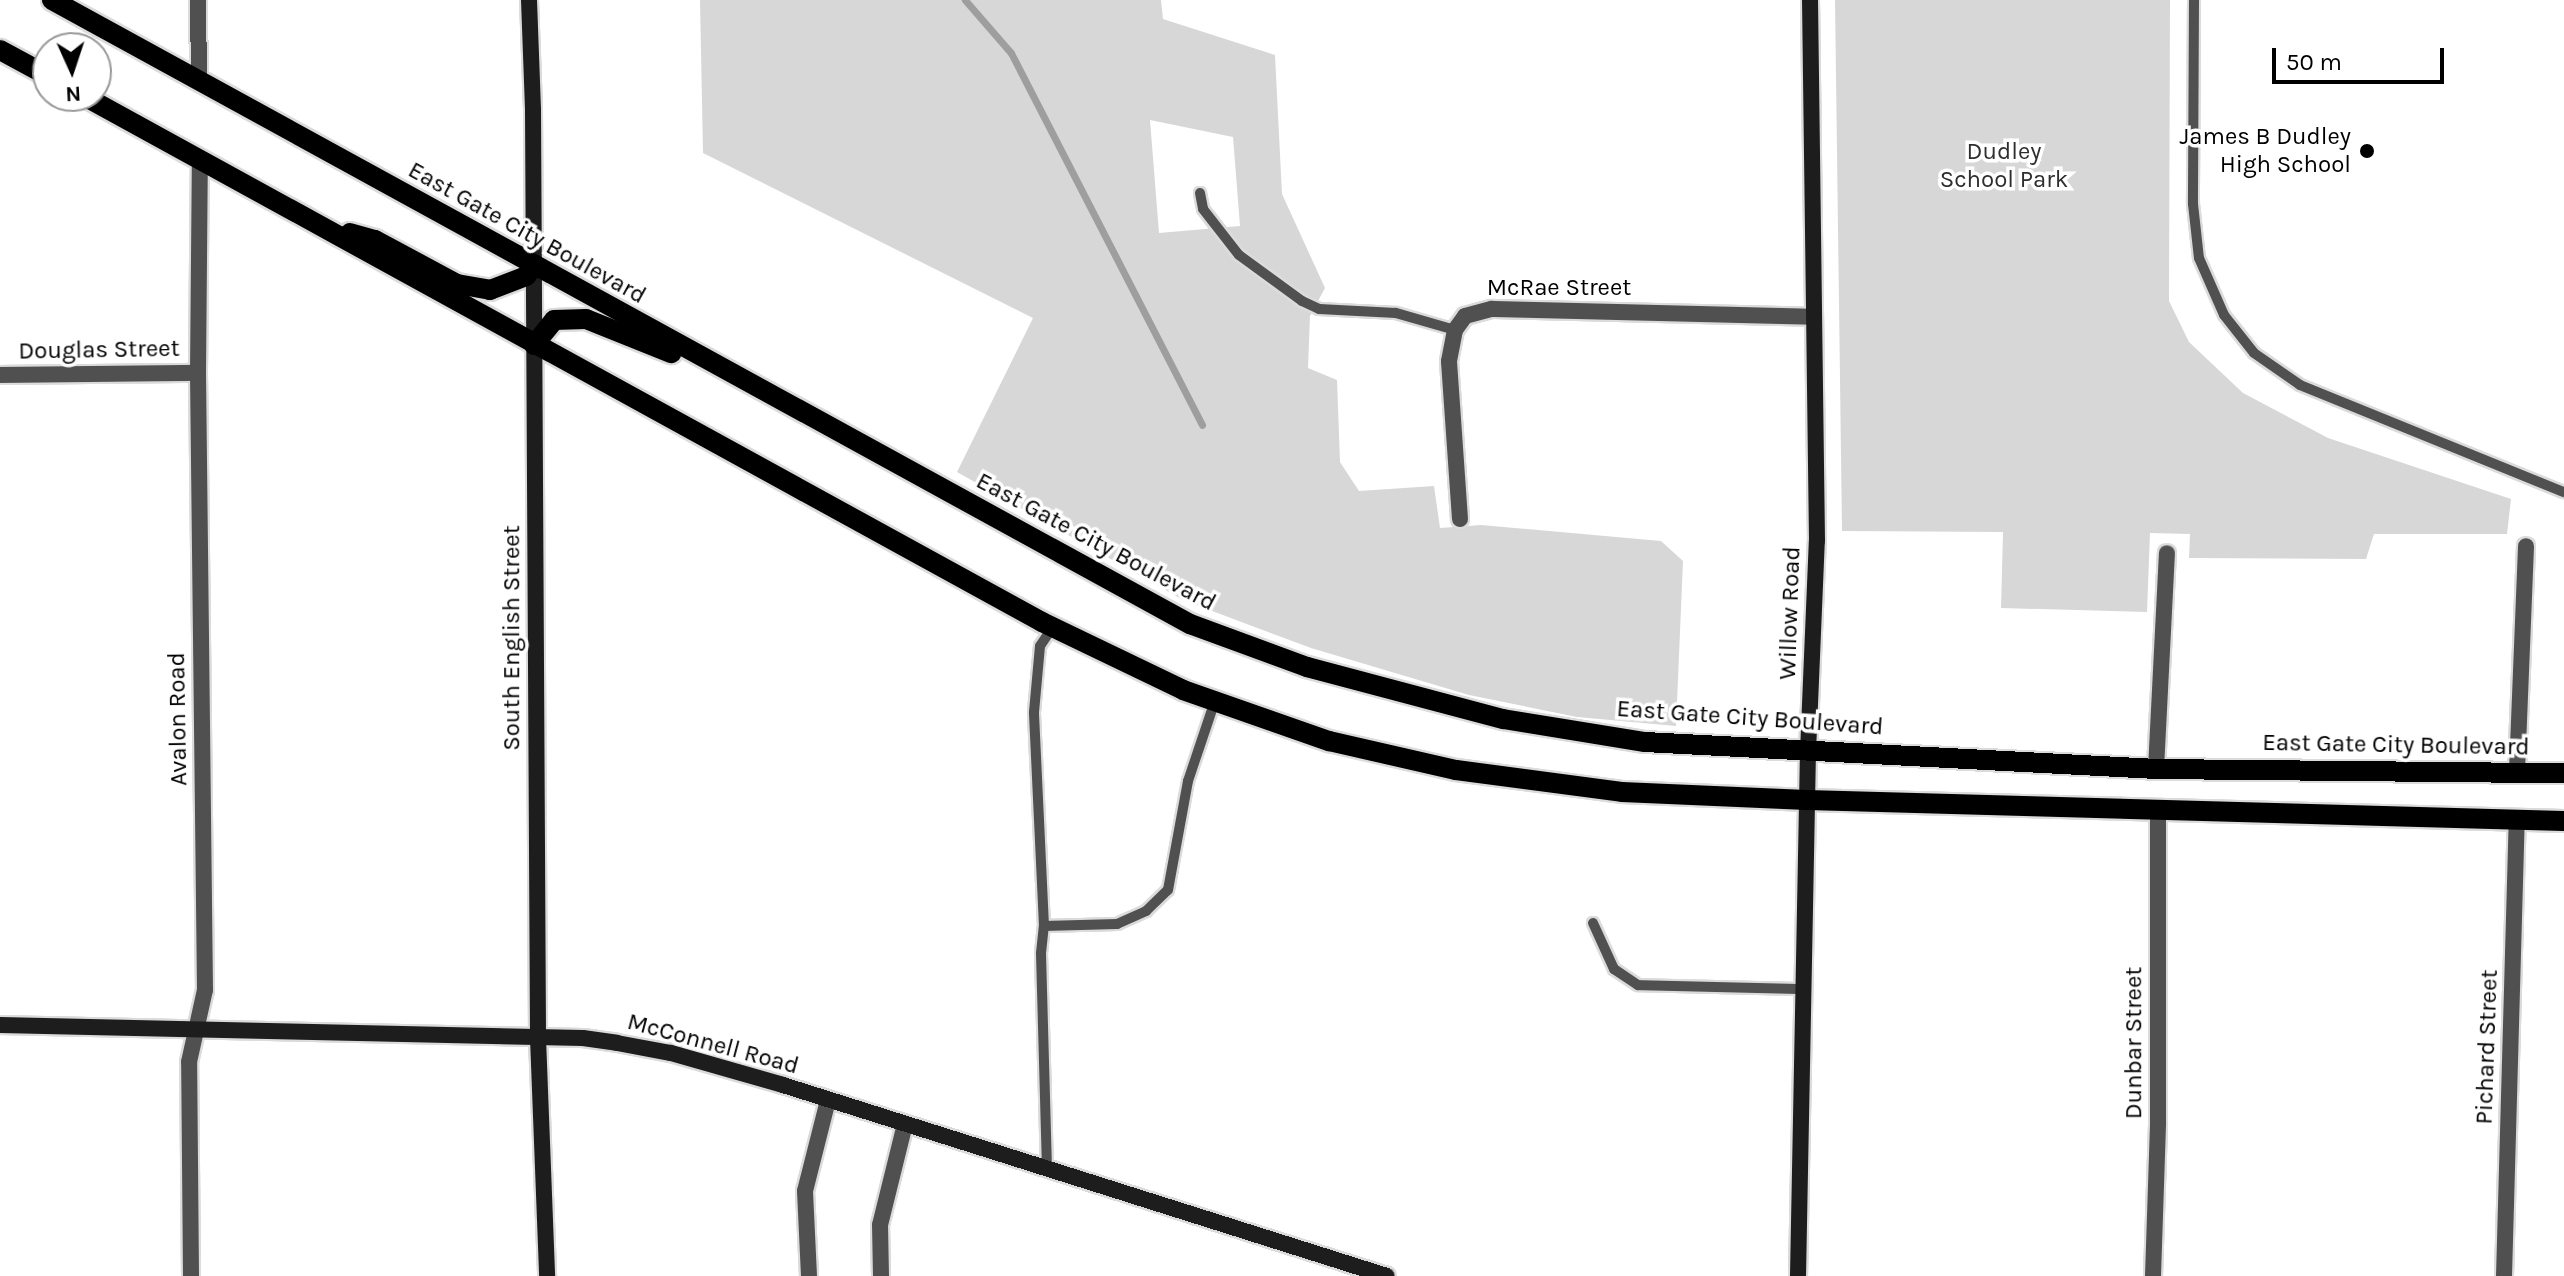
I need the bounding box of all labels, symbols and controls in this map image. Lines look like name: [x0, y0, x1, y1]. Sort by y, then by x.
north arrow: [32, 32, 112, 112]
scale bar: [2276, 32, 2448, 82]
text: 50 m: [2286, 48, 2342, 76]
text: N: [65, 81, 82, 107]
place label: James B Dudley High School: [2180, 123, 2351, 179]
park label: Dudley School Park: [1940, 138, 2068, 194]
marker: James B Dudley High School: [2358, 142, 2376, 160]
street label: East Gate City Boulevard: [403, 156, 651, 310]
street label: McRae Street: [1487, 274, 1631, 302]
street label: Douglas Street: [18, 334, 180, 366]
street label: East Gate City Boulevard: [971, 467, 1221, 617]
street label: South English Street: [498, 525, 526, 751]
street label: Willow Road: [1773, 546, 1807, 680]
street label: Avalon Road: [162, 652, 194, 786]
street label: East Gate City Boulevard: [1616, 694, 1884, 742]
street label: East Gate City Boulevard: [2262, 728, 2530, 762]
street label: Dunbar Street: [2120, 967, 2148, 1119]
street label: Pichard Street: [2470, 969, 2504, 1125]
street label: McConnell Road: [624, 1007, 802, 1081]

